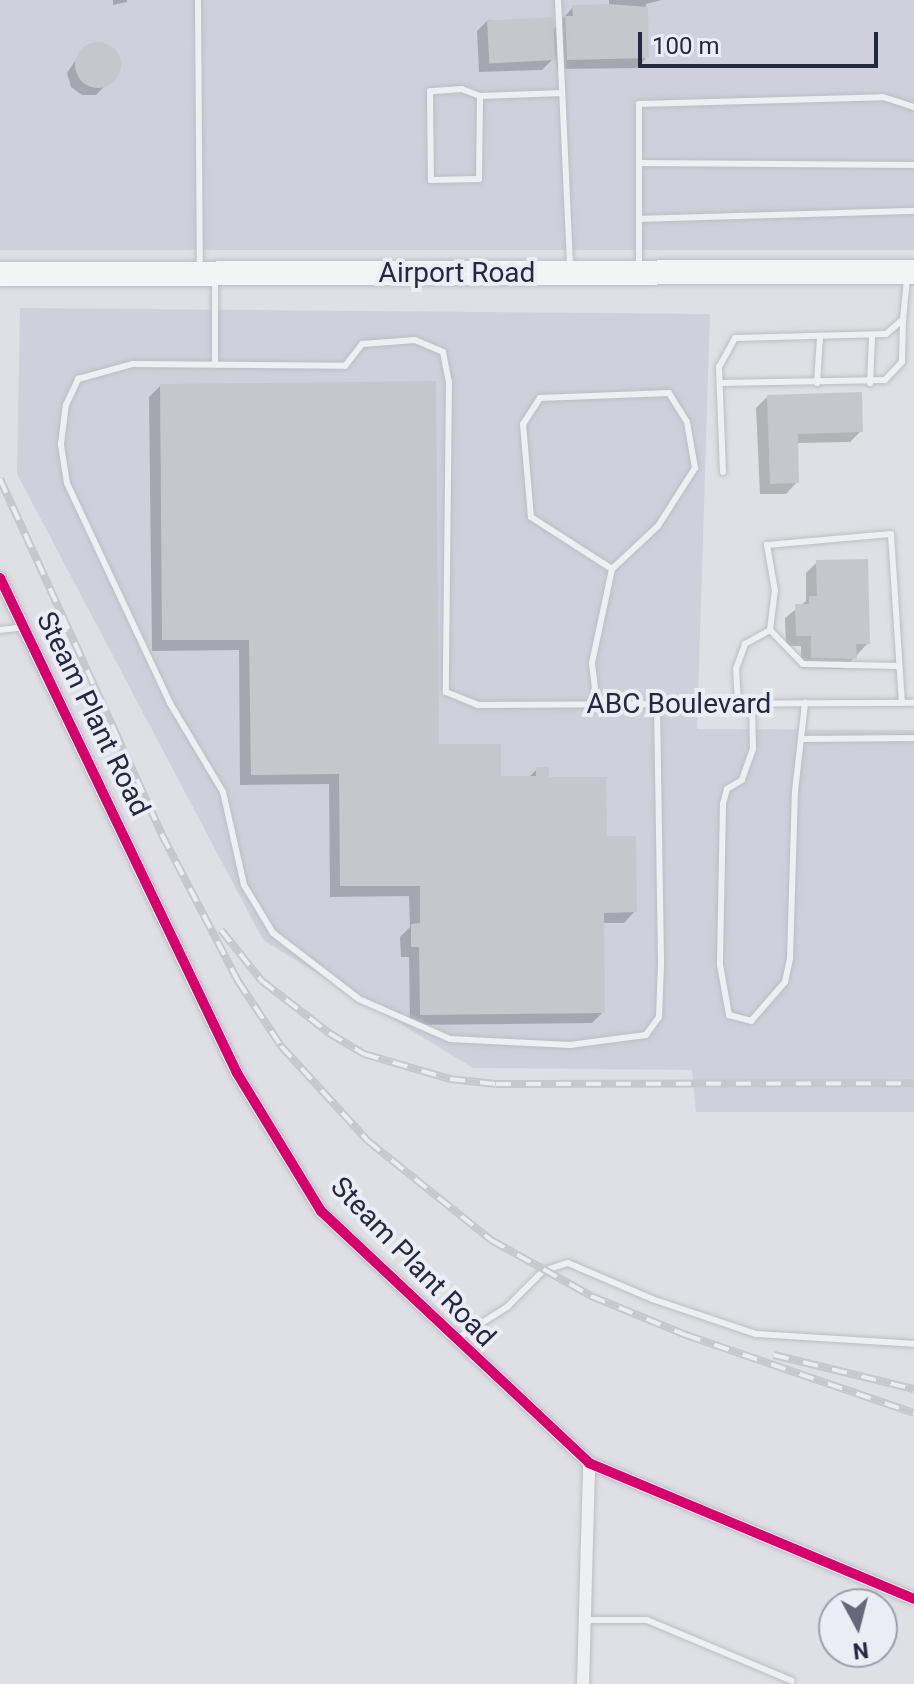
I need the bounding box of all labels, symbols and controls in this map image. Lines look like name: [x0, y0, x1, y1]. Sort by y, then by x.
scale bar: [642, 16, 882, 66]
text: 100 m: [652, 32, 719, 60]
street label: Airport Road: [379, 256, 535, 290]
street label: Steam Plant Road: [29, 606, 157, 822]
street label: ABC Boulevard: [587, 687, 771, 721]
street label: Steam Plant Road: [324, 1170, 502, 1354]
north arrow: [818, 1588, 898, 1668]
text: N: [852, 1637, 870, 1664]

